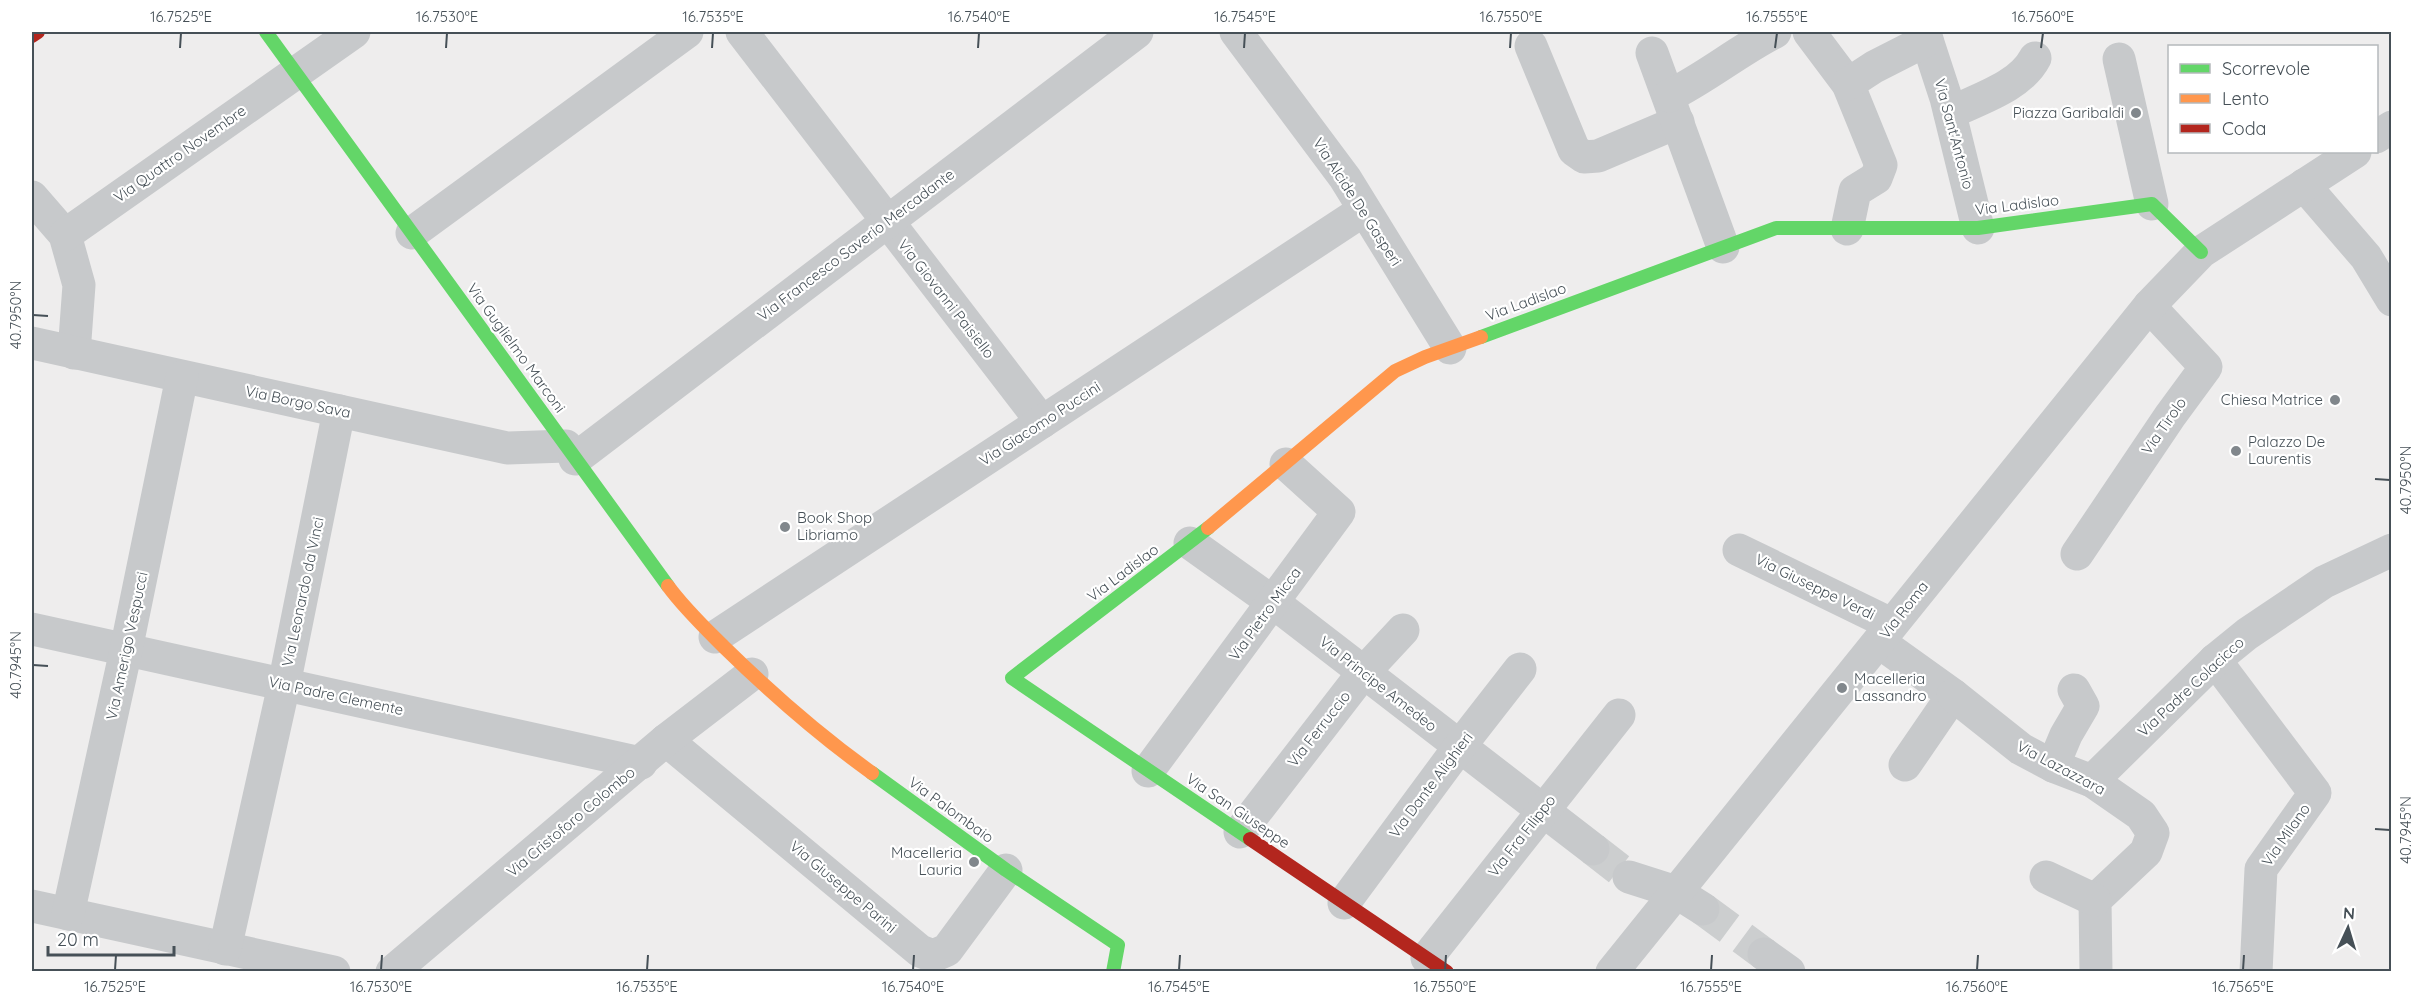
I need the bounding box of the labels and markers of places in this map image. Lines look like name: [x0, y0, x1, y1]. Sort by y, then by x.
place label: Piazza Garibaldi: [2013, 103, 2124, 122]
marker: Piazza Garibaldi: [2129, 106, 2143, 120]
place label: Chiesa Matrice: [2221, 390, 2323, 409]
marker: Chiesa Matrice: [2328, 393, 2342, 407]
place label: Palazzo De Laurentis: [2248, 432, 2325, 468]
marker: Palazzo De Laurentis: [2229, 444, 2243, 458]
place label: Book Shop Libriamo: [797, 508, 872, 544]
marker: Book Shop Libriamo: [778, 520, 792, 534]
place label: Macelleria Lassandro: [1854, 669, 1927, 705]
marker: Macelleria Lassandro: [1835, 681, 1849, 695]
place label: Macelleria Lauria: [891, 843, 962, 879]
marker: Macelleria Lauria: [967, 855, 981, 869]

